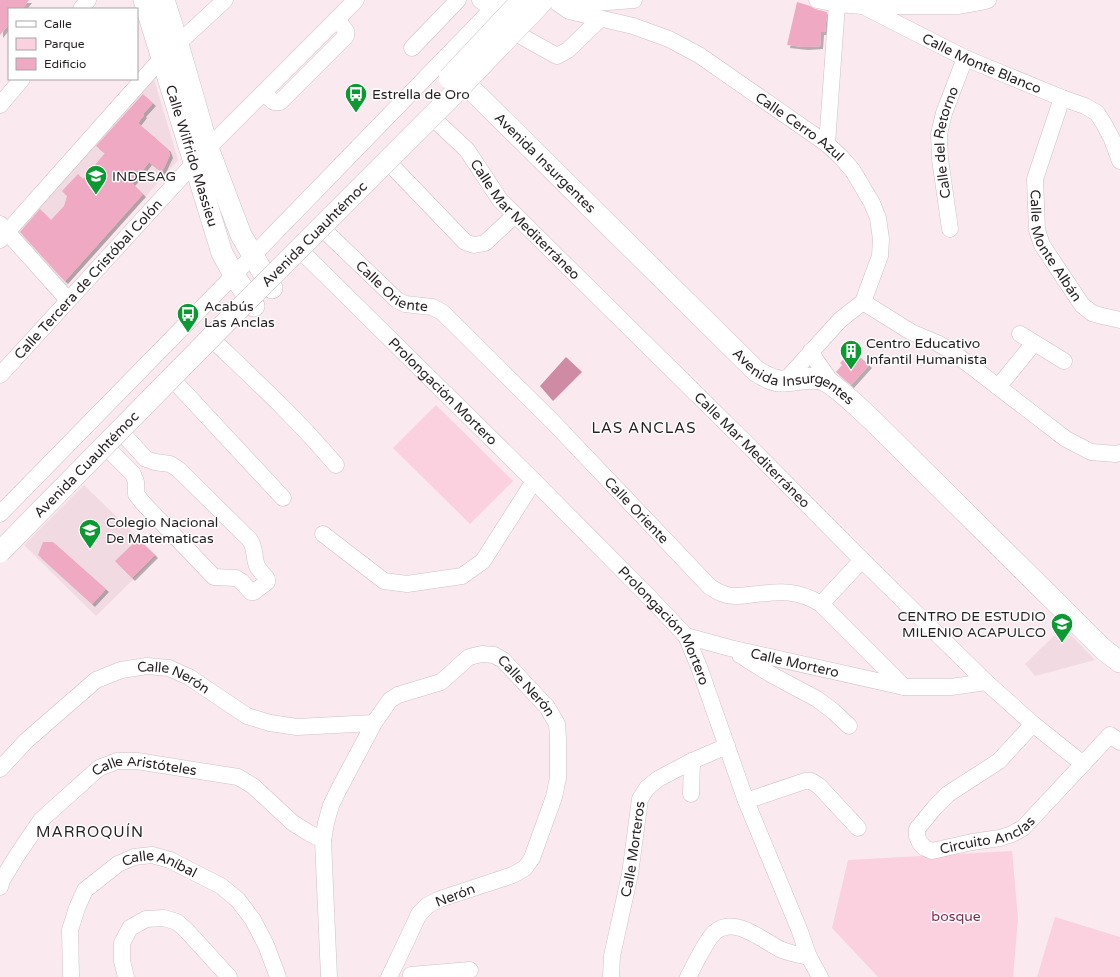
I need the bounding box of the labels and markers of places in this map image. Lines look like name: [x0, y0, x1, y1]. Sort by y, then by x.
bus stop icon: Estrella de Oro: [343, 81, 369, 114]
place label: Estrella de Oro: [372, 86, 470, 103]
school or university icon: INDESAG: [83, 163, 109, 196]
place label: INDESAG: [112, 168, 176, 185]
place label: Acabús Las Anclas: [204, 298, 275, 331]
bus stop icon: Acabús Las Anclas: [175, 301, 201, 334]
place label: Centro Educativo Infantil Humanista: [866, 335, 987, 368]
building icon: Centro Educativo Infantil Humanista: [838, 338, 864, 371]
place label: Colegio Nacional De Matematicas: [106, 514, 218, 547]
school or university icon: Colegio Nacional De Matematicas: [77, 517, 103, 550]
place label: CENTRO DE ESTUDIO MILENIO ACAPULCO: [897, 608, 1046, 641]
school or university icon: CENTRO DE ESTUDIO MILENIO ACAPULCO: [1049, 611, 1075, 644]

